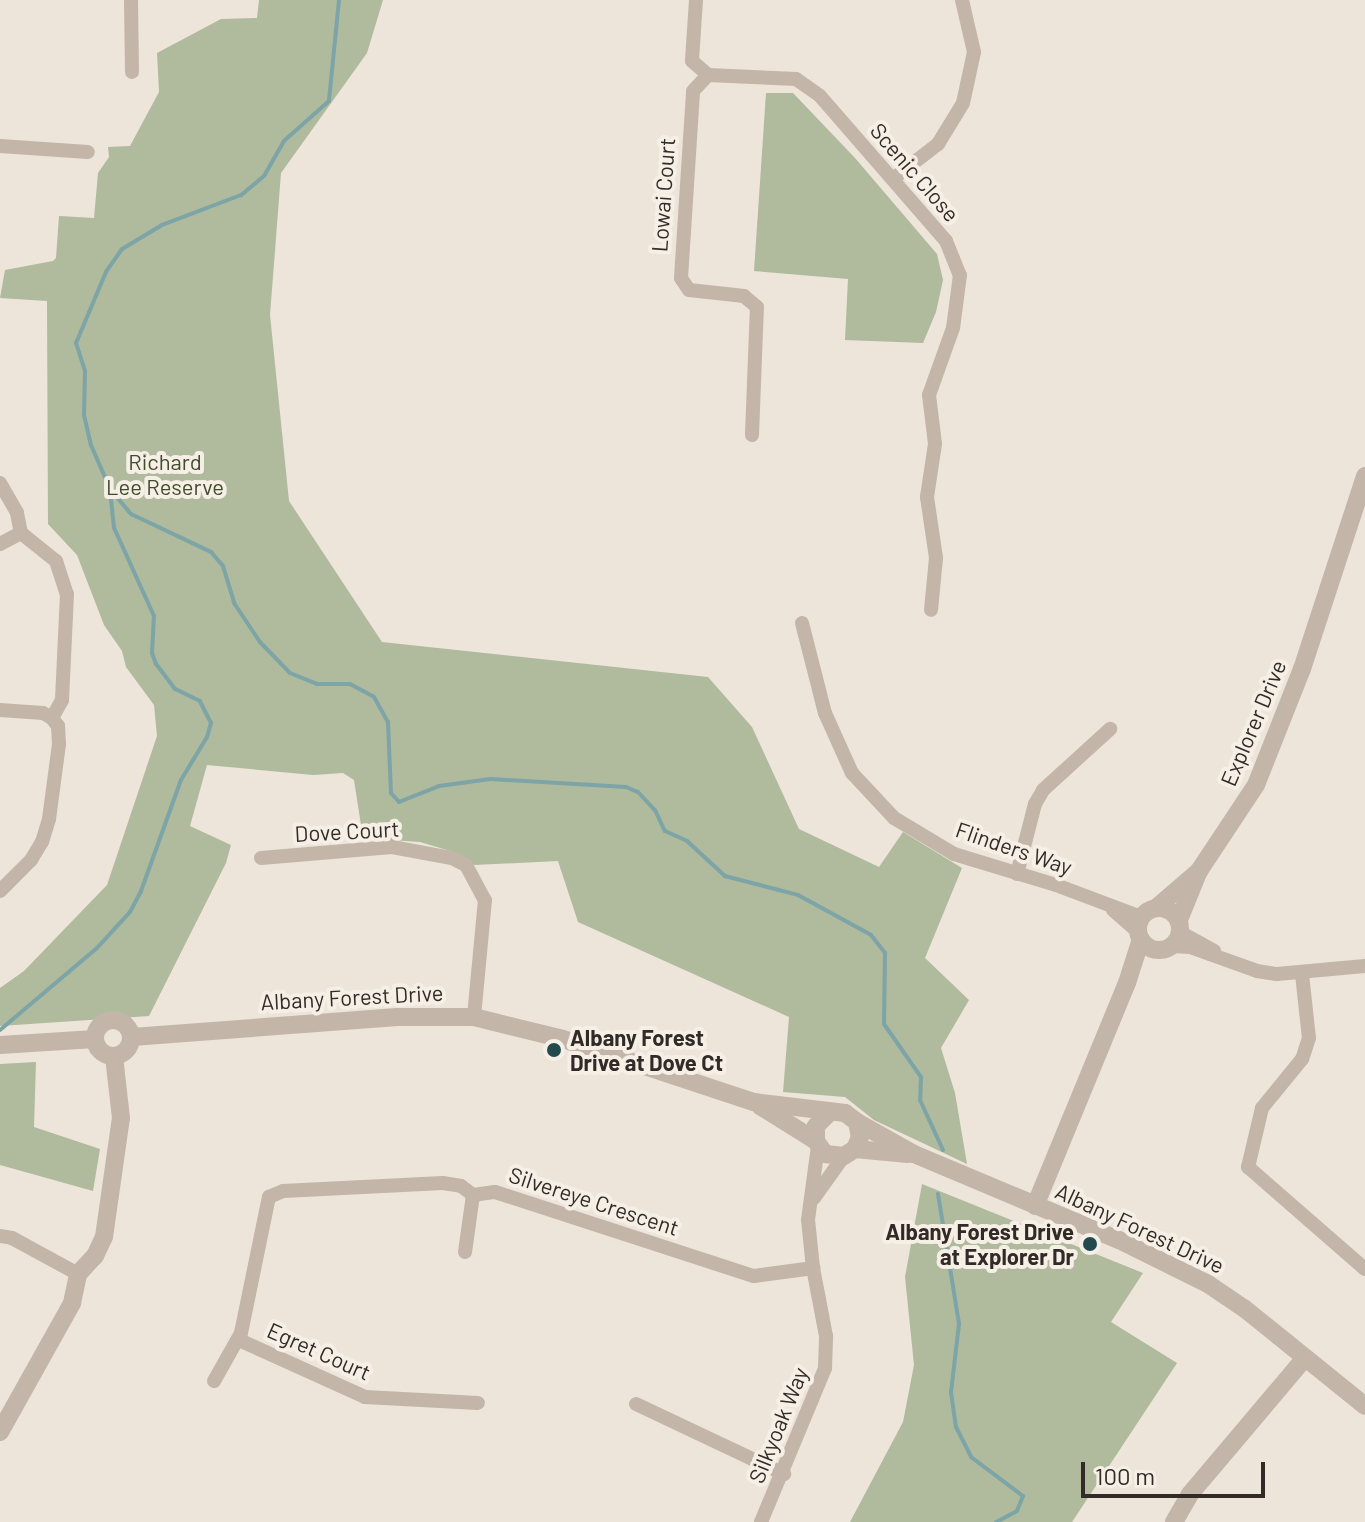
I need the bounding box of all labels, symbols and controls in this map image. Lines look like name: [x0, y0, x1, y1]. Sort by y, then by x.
street label: Scenic Close: [865, 117, 965, 227]
street label: Lowai Court: [646, 137, 680, 253]
park label: Richard Lee Reserve: [106, 448, 224, 500]
street label: Explorer Drive: [1215, 656, 1291, 790]
street label: Dove Court: [294, 815, 400, 847]
street label: Flinders Way: [952, 816, 1076, 880]
street label: Albany Forest Drive: [260, 979, 444, 1015]
place label: Albany Forest Drive at Dove Ct: [570, 1024, 723, 1076]
marker: Albany Forest Drive at Dove Ct: [545, 1041, 563, 1059]
street label: Silvereye Crescent: [506, 1161, 682, 1241]
street label: Albany Forest Drive: [1052, 1177, 1228, 1279]
place label: Albany Forest Drive at Explorer Dr: [885, 1218, 1074, 1270]
marker: Albany Forest Drive at Explorer Dr: [1081, 1235, 1099, 1253]
street label: Egret Court: [263, 1316, 375, 1386]
street label: Silkyoak Way: [743, 1363, 813, 1487]
scale bar: [1085, 1446, 1269, 1496]
text: 100 m: [1095, 1461, 1155, 1490]

